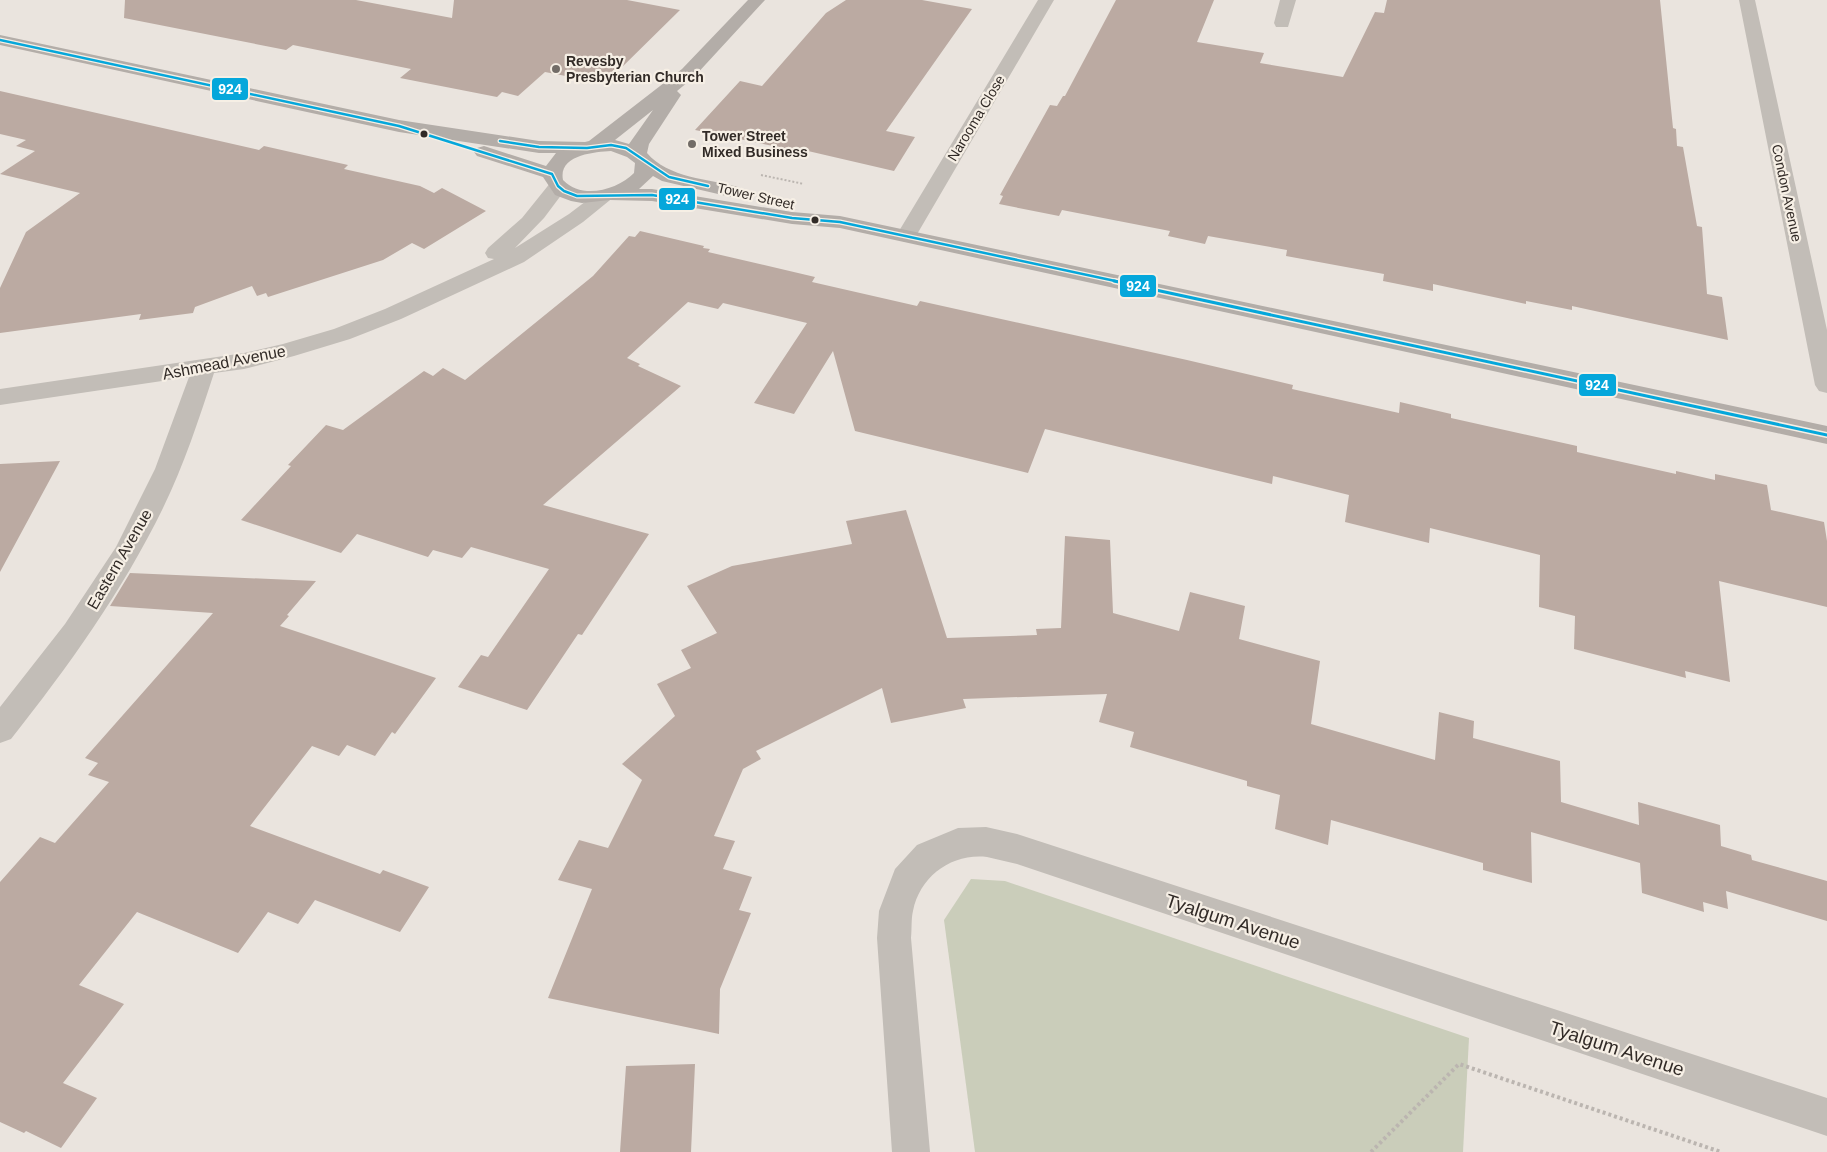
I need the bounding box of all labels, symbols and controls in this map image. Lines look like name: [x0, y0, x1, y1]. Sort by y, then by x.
place label: Revesby Presbyterian Church: [566, 53, 704, 85]
marker: Revesby Presbyterian Church: [550, 63, 562, 75]
street label: Narooma Close: [944, 72, 1008, 164]
line badge: 924: [211, 77, 249, 101]
text: 924: [218, 81, 242, 97]
place label: Tower Street Mixed Business: [702, 128, 808, 160]
unlabelled marker: [419, 129, 429, 139]
marker: Tower Street Mixed Business: [686, 138, 698, 150]
street label: Condon Avenue: [1769, 143, 1805, 243]
street label: Tower Street: [716, 179, 796, 213]
line badge: 924: [658, 187, 696, 211]
text: 924: [665, 191, 689, 207]
unlabelled marker: [810, 215, 820, 225]
line badge: 924: [1119, 274, 1157, 298]
text: 924: [1126, 278, 1150, 294]
street label: Ashmead Avenue: [161, 342, 287, 383]
line badge: 924: [1578, 373, 1617, 397]
text: 924: [1585, 377, 1609, 393]
street label: Eastern Avenue: [84, 506, 155, 612]
street label: Tyalgum Avenue: [1163, 890, 1303, 953]
street label: Tyalgum Avenue: [1547, 1017, 1687, 1080]

